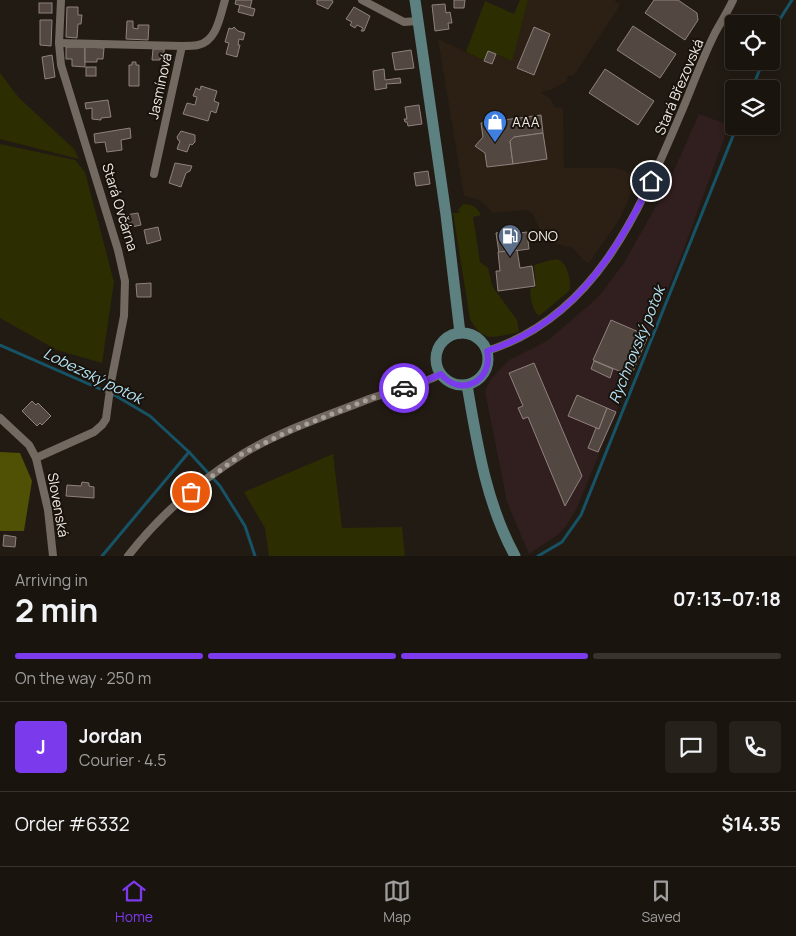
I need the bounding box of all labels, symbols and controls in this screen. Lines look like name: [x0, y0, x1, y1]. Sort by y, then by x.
map controls: [725, 15, 780, 135]
button: locate: [725, 15, 780, 70]
street label: Stará Březovská: [650, 36, 707, 138]
street label: Jasmínová: [143, 51, 176, 121]
button: layers: [725, 80, 780, 135]
shop icon: AAA: [482, 109, 508, 143]
place label: AAA: [512, 112, 540, 131]
pin: [630, 160, 672, 202]
street label: Stará Ovčárna: [98, 161, 143, 253]
icon: home: [637, 167, 665, 195]
fuel station icon: ONO: [497, 223, 523, 257]
place label: ONO: [528, 226, 558, 245]
water label: Rychnovský potok: [603, 281, 671, 407]
water label: Lobezský potok: [40, 342, 149, 410]
courier: [379, 363, 429, 413]
icon: car: [390, 374, 418, 402]
street label: Slovenská: [43, 471, 73, 539]
pin: [170, 471, 212, 513]
icon: bag: [177, 478, 205, 506]
text: Arriving in: [15, 569, 88, 591]
text: 07:13–07:18: [673, 586, 781, 612]
text: 2 min: [15, 588, 98, 632]
text: On the way · 250 m: [15, 667, 151, 689]
button: chat: [665, 721, 717, 773]
button: phone: [729, 721, 781, 773]
text: Jordan: [79, 723, 142, 749]
text: J: [36, 734, 46, 760]
text: Courier · 4.5: [79, 749, 166, 771]
text: Order #6332: [15, 811, 130, 837]
text: $14.35: [722, 811, 781, 837]
tab: Home: [115, 877, 153, 926]
tab: Map: [383, 877, 411, 926]
tab: Saved: [641, 877, 681, 926]

